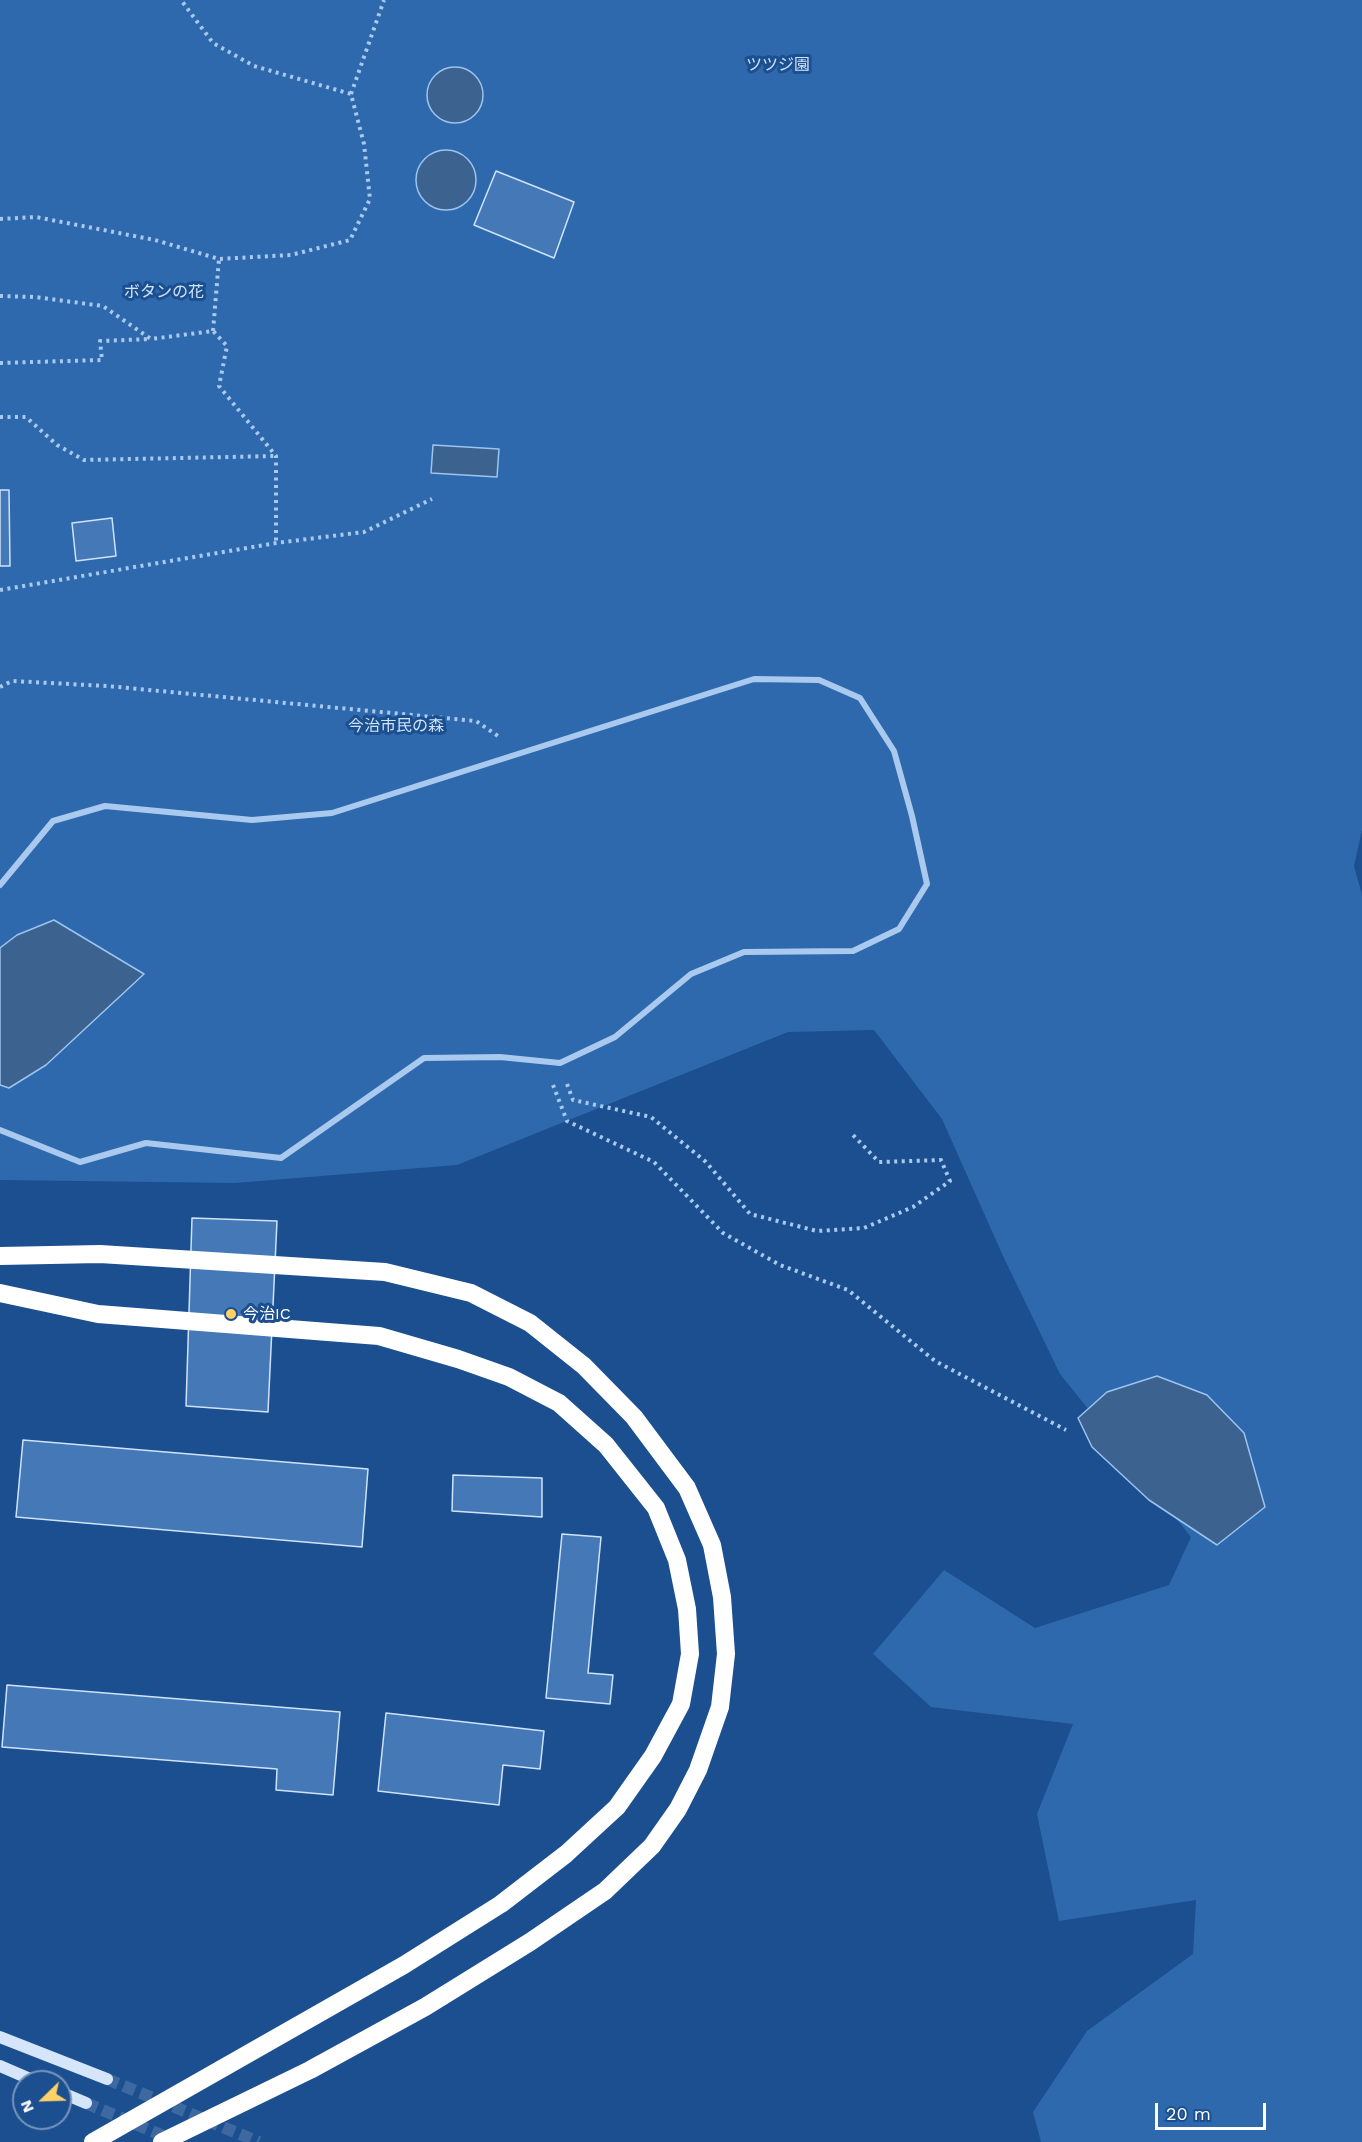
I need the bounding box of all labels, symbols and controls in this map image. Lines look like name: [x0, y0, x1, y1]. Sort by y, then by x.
park label: ツツジ園: [746, 55, 810, 75]
park label: ボタンの花: [124, 282, 204, 302]
park label: 今治市民の森: [348, 716, 444, 736]
place label: 今治IC: [243, 1304, 291, 1324]
marker: 今治IC: [224, 1307, 238, 1321]
north arrow: [12, 2070, 72, 2130]
scale bar: [1158, 2091, 1269, 2129]
text: N: [16, 2097, 38, 2116]
text: 20 m: [1166, 2103, 1211, 2124]

